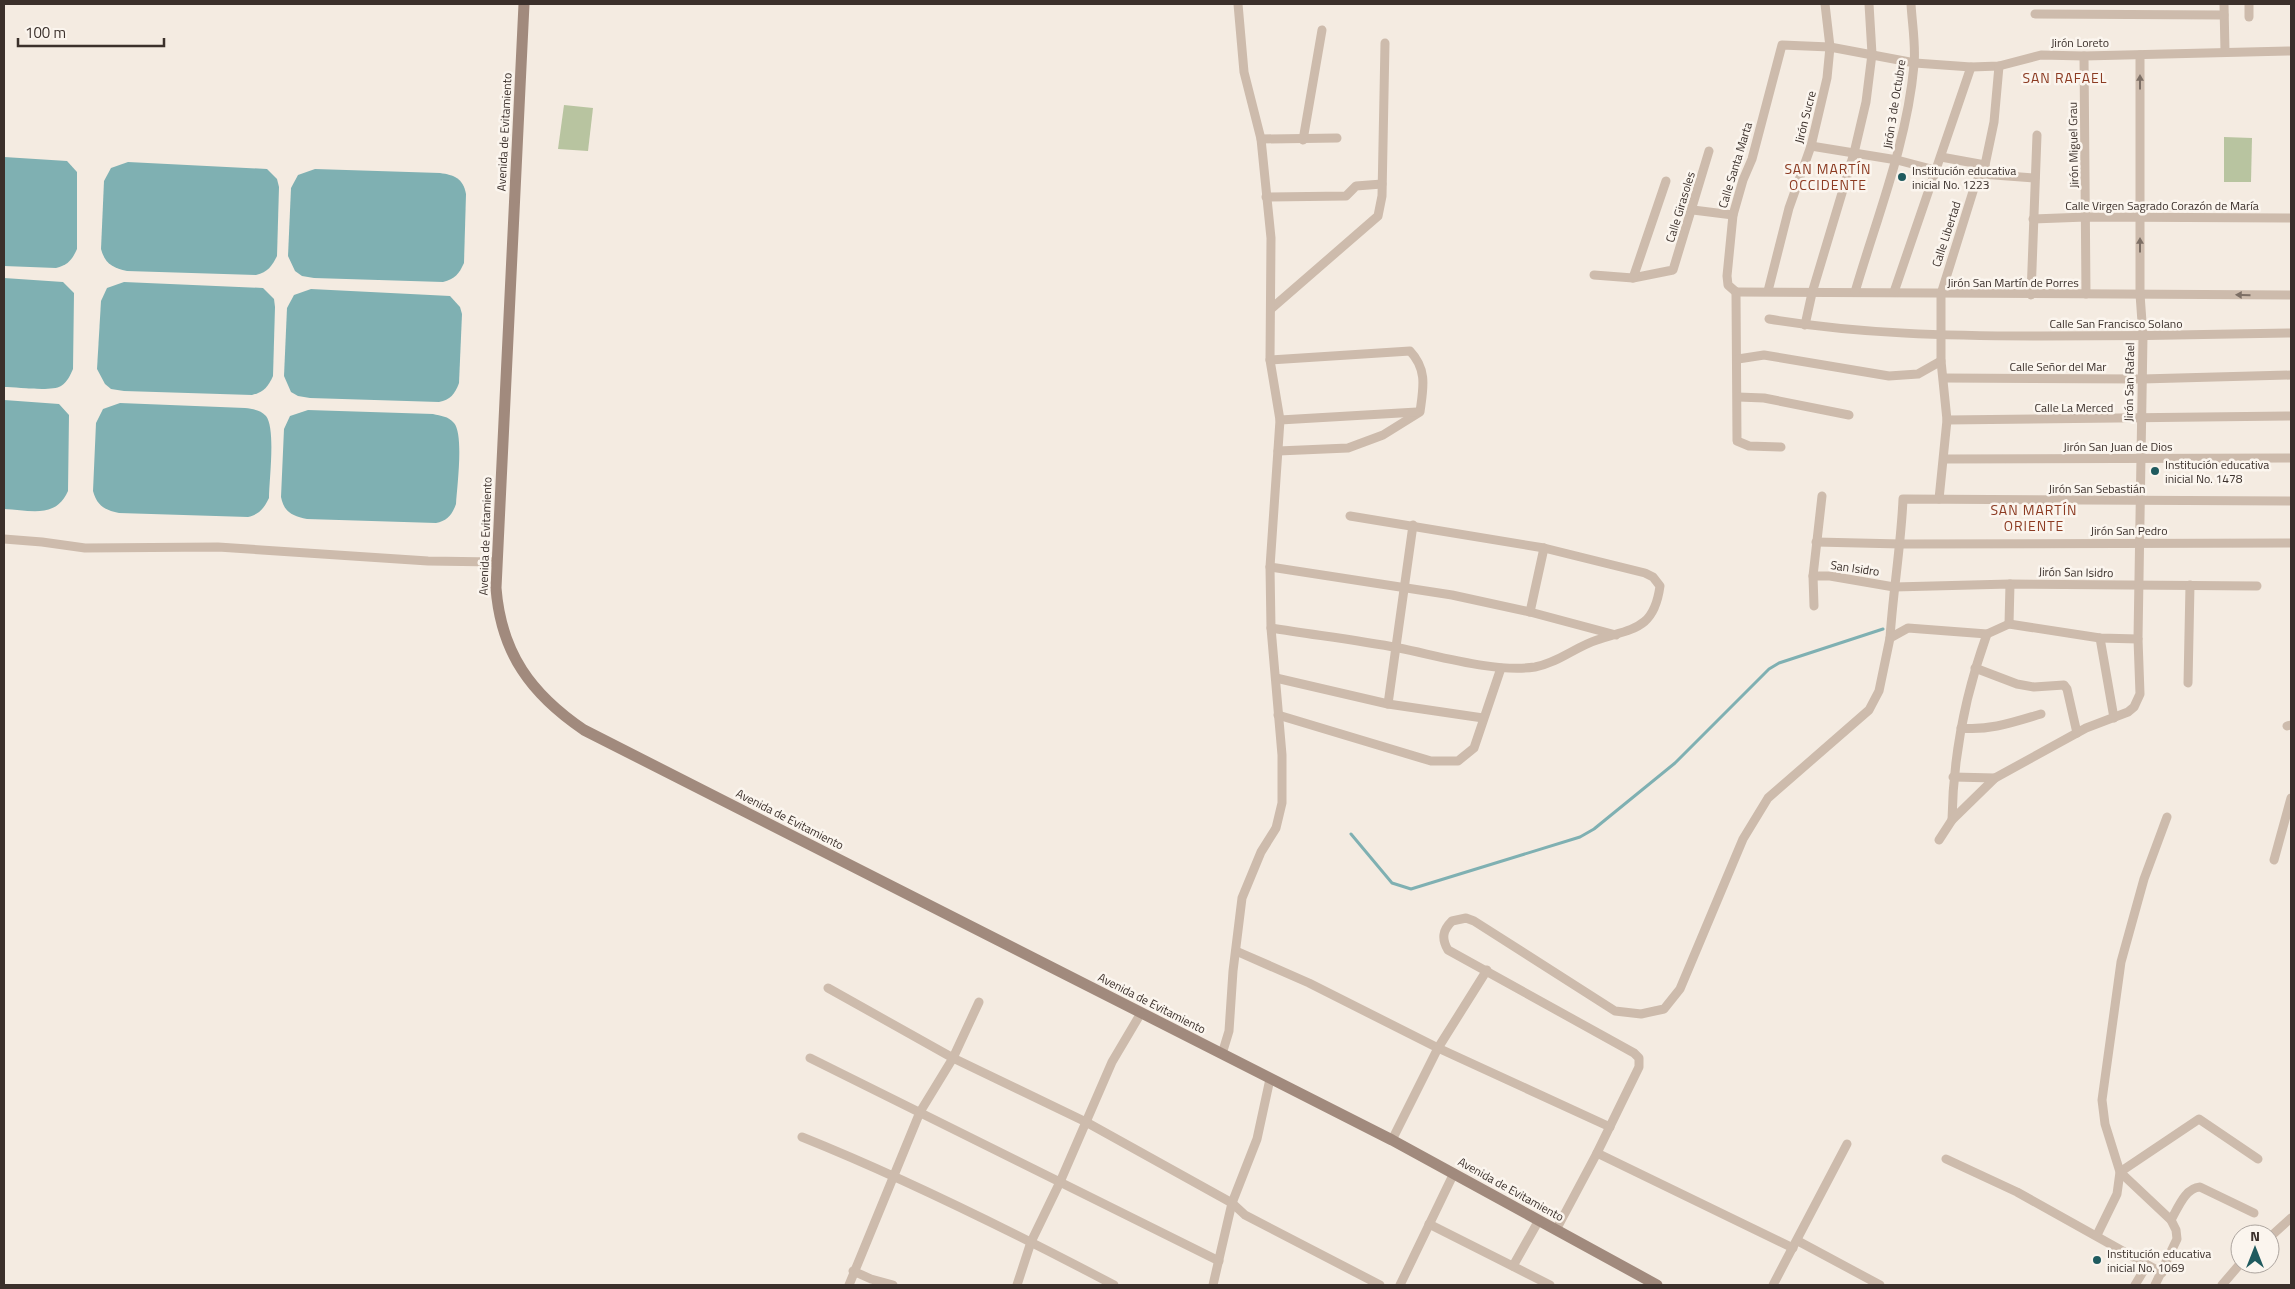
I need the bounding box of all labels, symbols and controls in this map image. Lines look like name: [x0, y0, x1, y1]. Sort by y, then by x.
scale bar: [18, 15, 164, 47]
text: 100 m: [25, 21, 66, 44]
street label: Jirón Loreto: [2051, 33, 2109, 52]
street label: Jirón 3 de Octubre: [1878, 58, 1910, 150]
district label: SAN RAFAEL: [2023, 67, 2107, 88]
street label: Avenida de Evitamiento: [491, 72, 517, 192]
one-way arrow: [2136, 74, 2144, 90]
street label: Jirón Sucre: [1789, 89, 1821, 145]
street label: Jirón Miguel Grau: [2063, 102, 2083, 188]
street label: Calle Santa Marta: [1713, 120, 1757, 210]
district label: SAN MARTÍN OCCIDENTE: [1784, 158, 1872, 195]
place label: Institución educativa inicial No. 1223: [1912, 161, 2016, 194]
street label: Calle Girasoles: [1660, 169, 1700, 245]
marker: Institución educativa inicial No. 1223: [1896, 171, 1908, 183]
street label: Calle Virgen Sagrado Corazón de María: [2065, 196, 2259, 215]
street label: Calle Libertad: [1926, 199, 1966, 269]
one-way arrow: [2136, 237, 2144, 253]
street label: Jirón San Martín de Porres: [1947, 273, 2079, 292]
one-way arrow: [2234, 291, 2250, 299]
street label: Calle San Francisco Solano: [2049, 314, 2183, 333]
street label: Jirón San Rafael: [2119, 342, 2139, 422]
street label: Calle Señor del Mar: [2010, 357, 2107, 376]
street label: Calle La Merced: [2035, 398, 2113, 417]
street label: Jirón San Juan de Dios: [2063, 437, 2173, 456]
place label: Institución educativa inicial No. 1478: [2165, 455, 2269, 488]
marker: Institución educativa inicial No. 1478: [2149, 465, 2161, 477]
street label: Avenida de Evitamiento: [473, 476, 497, 596]
street label: Jirón San Sebastián: [2049, 479, 2145, 498]
district label: SAN MARTÍN ORIENTE: [1990, 499, 2078, 536]
street label: Jirón San Pedro: [2091, 521, 2168, 540]
street label: San Isidro: [1829, 555, 1881, 581]
street label: Jirón San Isidro: [2038, 562, 2114, 582]
street label: Avenida de Evitamiento: [733, 784, 847, 854]
street label: Avenida de Evitamiento: [1095, 968, 1209, 1038]
street label: Avenida de Evitamiento: [1455, 1152, 1567, 1226]
north arrow: [2230, 1224, 2280, 1274]
text: N: [2250, 1225, 2260, 1246]
place label: Institución educativa inicial No. 1069: [2107, 1244, 2211, 1277]
marker: Institución educativa inicial No. 1069: [2091, 1254, 2103, 1266]

